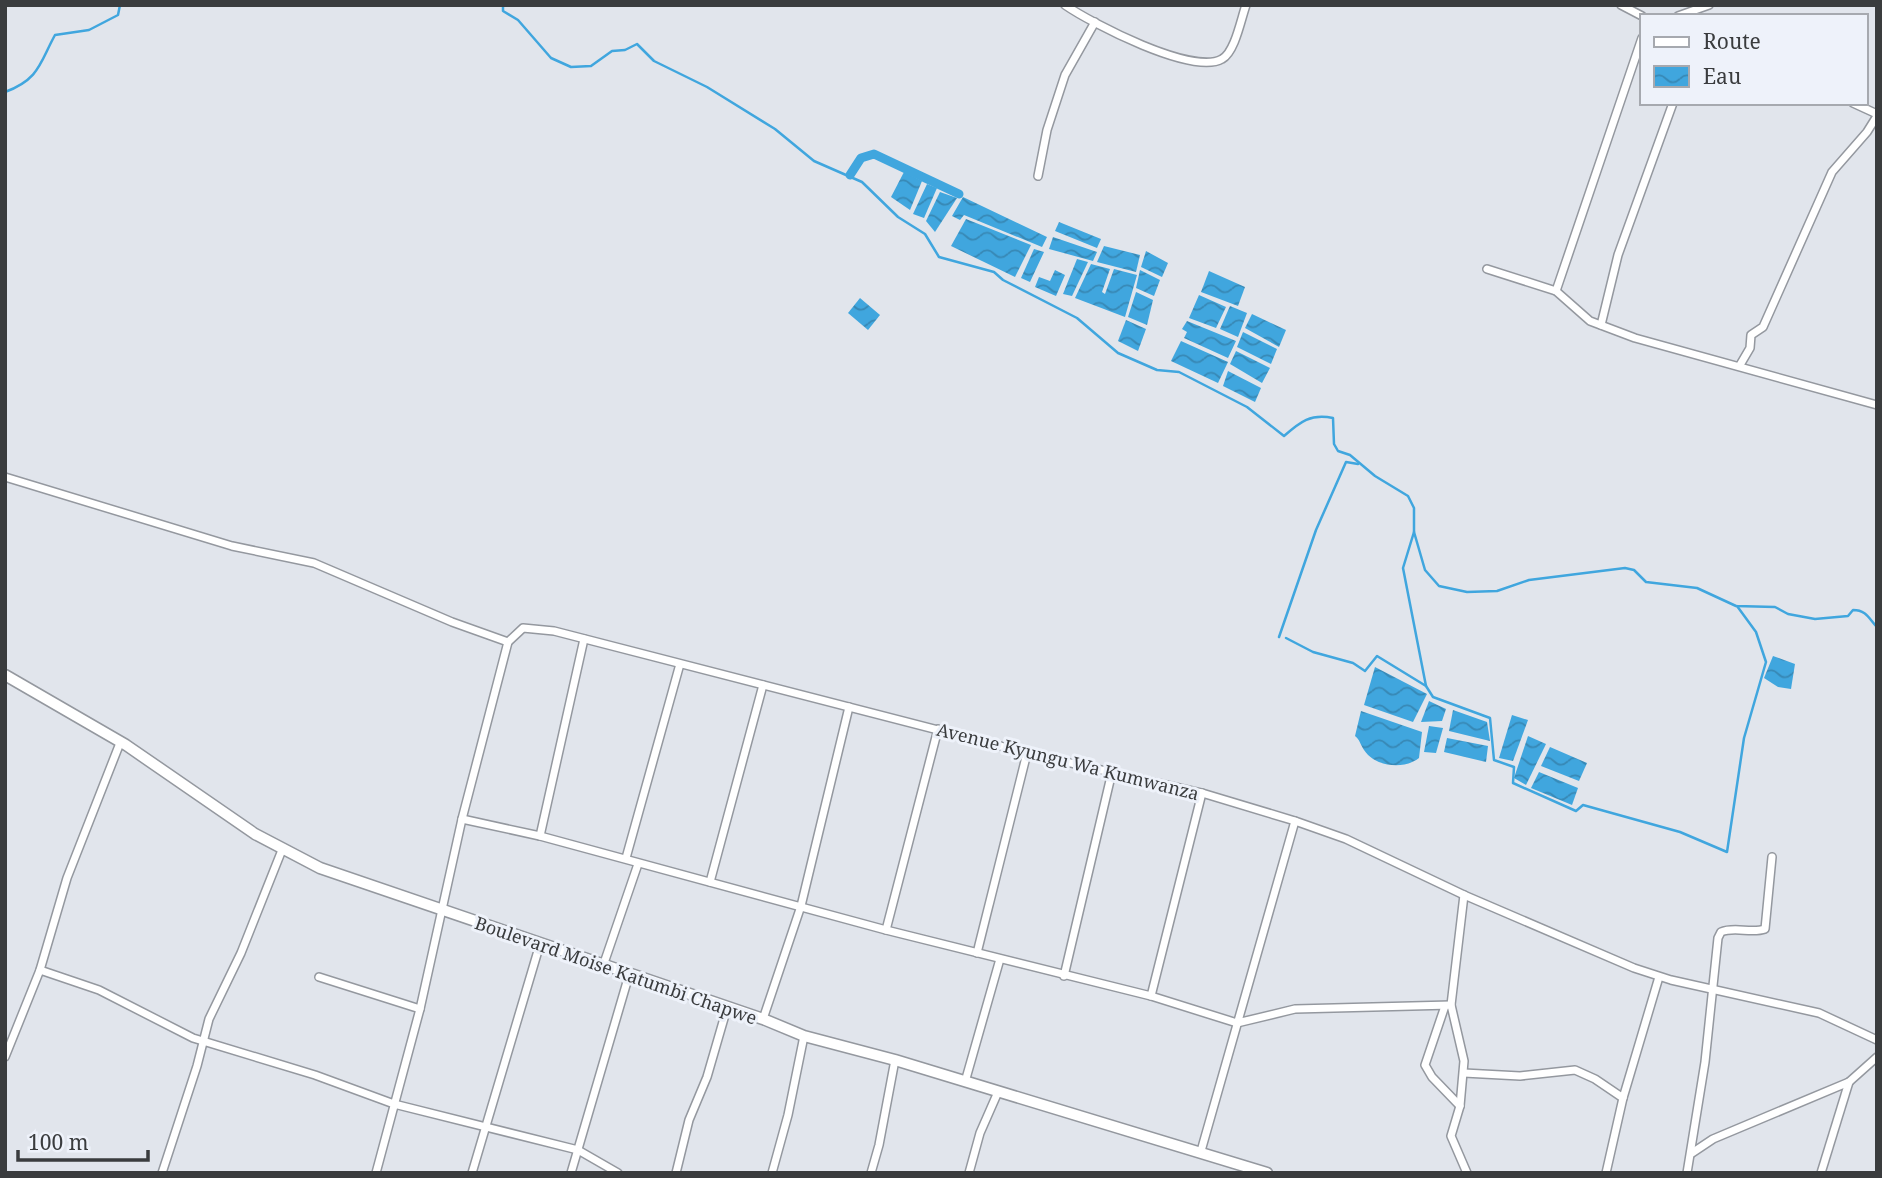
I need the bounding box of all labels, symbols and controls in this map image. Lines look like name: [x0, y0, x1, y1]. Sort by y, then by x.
legend: [1640, 14, 1868, 105]
text: Route: [1703, 27, 1761, 55]
text: Eau: [1703, 62, 1741, 90]
street label: Avenue Kyungu Wa Kumwanza: [934, 717, 1202, 805]
street label: Boulevard Moise Katumbi Chapwe: [472, 910, 760, 1030]
scale bar: [18, 1118, 147, 1162]
text: 100 m: [28, 1128, 89, 1156]

